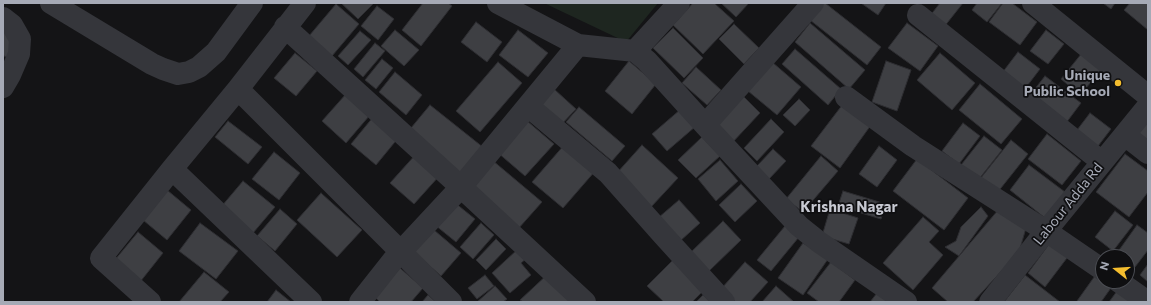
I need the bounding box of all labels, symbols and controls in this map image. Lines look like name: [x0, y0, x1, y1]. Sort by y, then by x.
place label: Unique Public School: [1024, 67, 1110, 100]
marker: Unique Public School: [1113, 78, 1123, 88]
street label: Labour Adda Rd: [1030, 160, 1106, 248]
district label: Krishna Nagar: [800, 198, 898, 216]
north arrow: [1095, 249, 1135, 289]
text: N: [1097, 260, 1111, 271]

